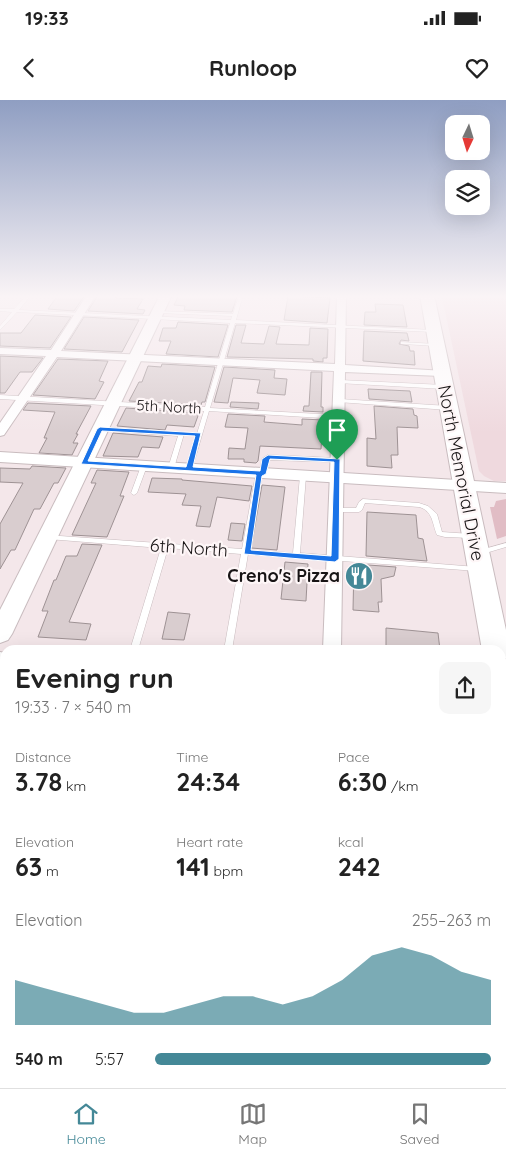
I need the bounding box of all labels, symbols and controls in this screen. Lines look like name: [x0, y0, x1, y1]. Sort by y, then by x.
text: 19:33: [25, 6, 69, 30]
icon: back: [15, 54, 43, 82]
text: Runloop: [209, 54, 297, 82]
icon: heart: [463, 54, 491, 82]
north arrow: [445, 115, 490, 160]
map controls: [445, 115, 490, 215]
button: layers: [445, 170, 490, 215]
street label: North Memorial Drive: [433, 383, 490, 563]
street label: 5th North: [136, 395, 202, 418]
pin: [316, 409, 358, 460]
icon: arrive: [323, 416, 351, 444]
street label: 6th North: [149, 533, 229, 562]
restaurant icon: Creno's Pizza: [344, 561, 374, 591]
place label: Creno's Pizza: [227, 564, 340, 587]
text: Evening run: [15, 660, 174, 695]
button: share: [439, 662, 491, 714]
text: 19:33 · 7 × 540 m: [15, 697, 131, 717]
text: Distance: [15, 748, 71, 766]
text: Time: [176, 748, 208, 766]
text: Pace: [338, 748, 370, 766]
text: 3.78: [15, 766, 62, 797]
text: 24:34: [176, 766, 240, 797]
text: 6:30: [338, 766, 387, 797]
text: km: [62, 777, 86, 795]
text: /km: [387, 777, 418, 795]
text: Elevation: [15, 833, 74, 851]
text: Heart rate: [176, 833, 243, 851]
text: kcal: [338, 833, 364, 851]
text: 63: [15, 851, 42, 882]
text: 141: [176, 851, 210, 882]
text: 242: [338, 851, 381, 882]
text: m: [42, 862, 59, 880]
text: bpm: [210, 862, 243, 880]
text: Elevation: [15, 910, 82, 930]
text: 255–263 m: [412, 910, 491, 930]
text: 540 m: [15, 1049, 63, 1069]
text: 5:57: [95, 1049, 124, 1069]
tab: Home: [66, 1100, 106, 1148]
tab: Map: [238, 1100, 267, 1148]
tab: Saved: [400, 1100, 440, 1148]

